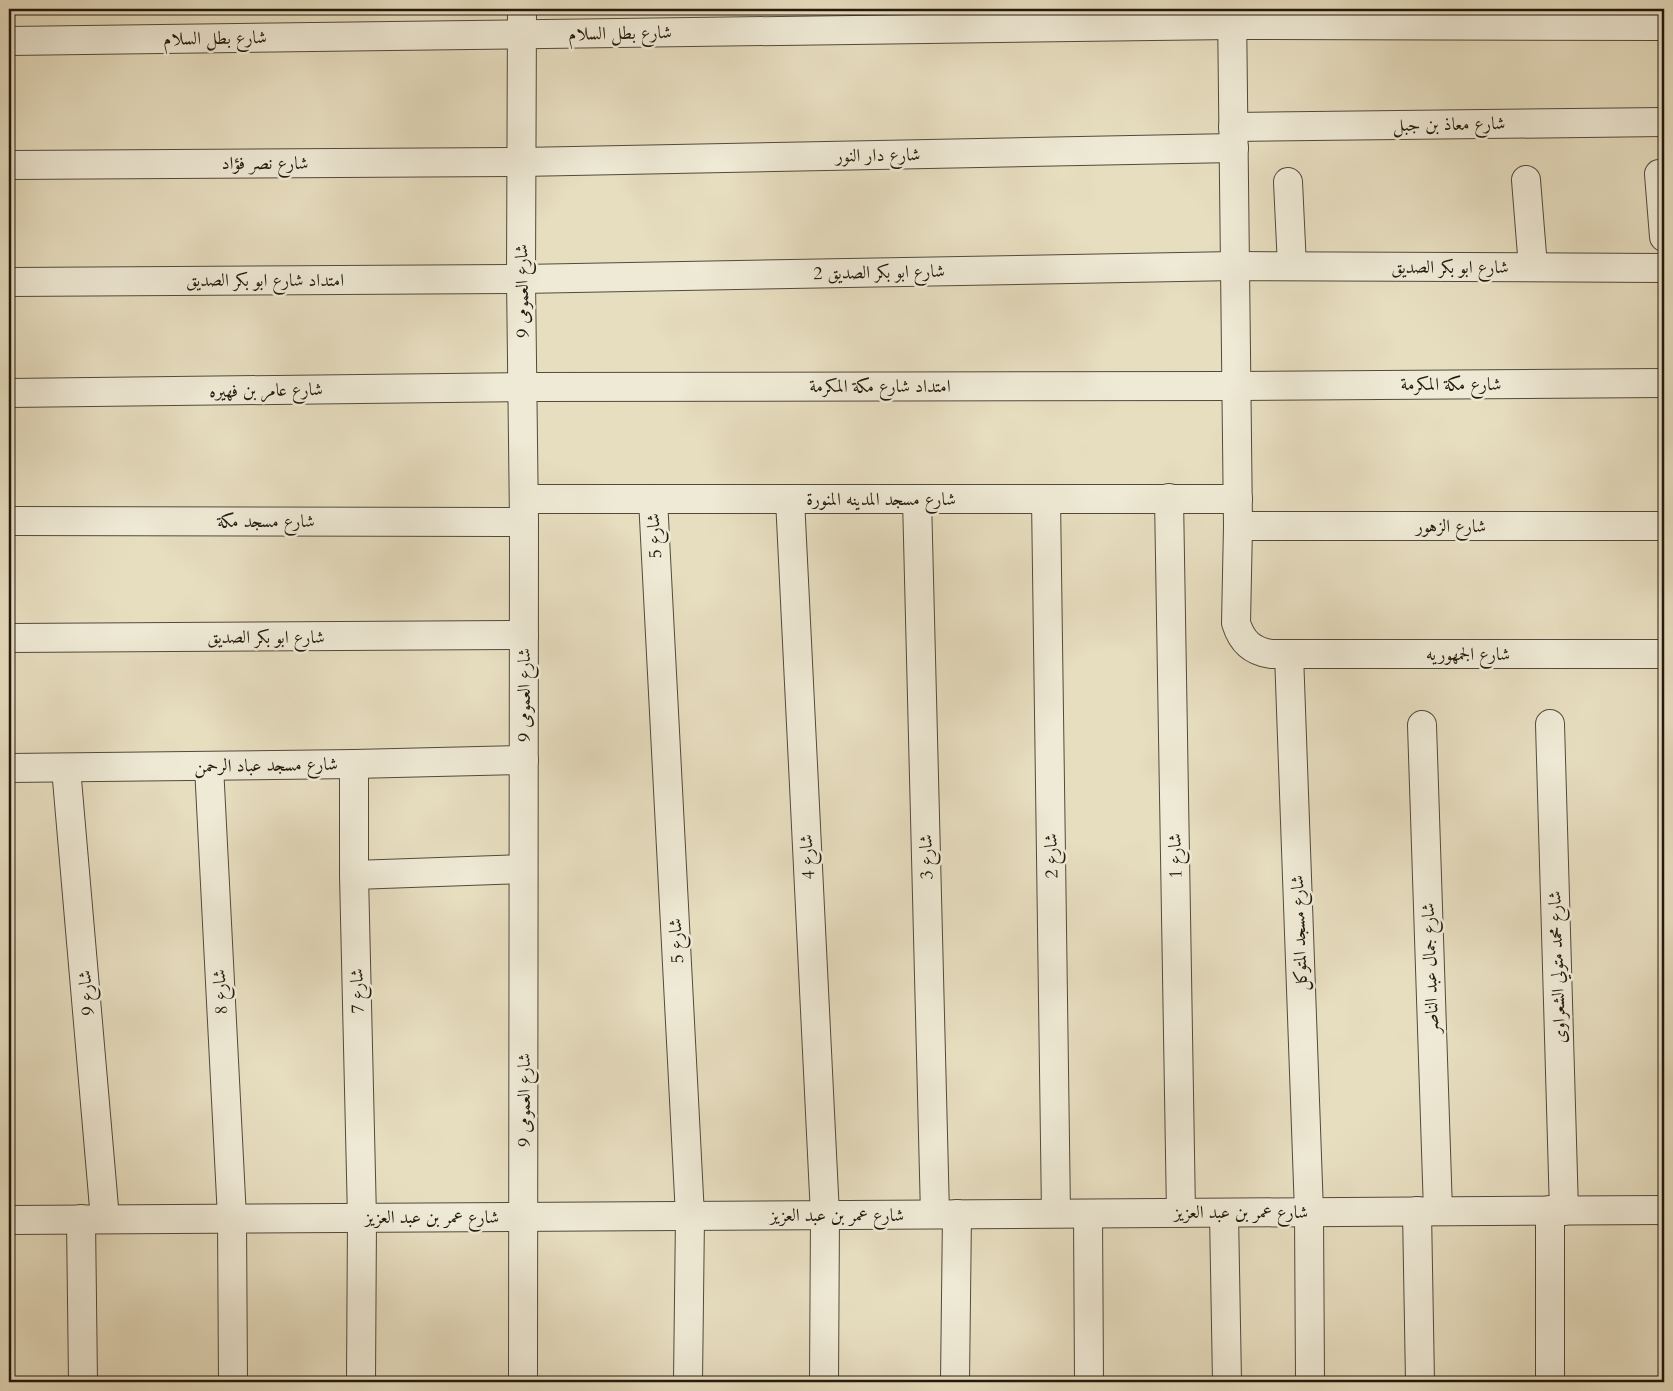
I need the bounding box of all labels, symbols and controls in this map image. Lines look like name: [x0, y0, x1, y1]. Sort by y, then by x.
street label: شارع بطل السلام: [568, 20, 672, 50]
street label: شارع بطل السلام: [163, 25, 267, 55]
street label: شارع معاذ بن جبل: [1392, 111, 1506, 140]
street label: شارع دار النور: [833, 142, 921, 171]
street label: شارع نصر فؤاد: [222, 151, 309, 178]
street label: شارع العمومى 9: [509, 244, 538, 338]
street label: شارع ابو بكر الصديق: [1391, 255, 1509, 282]
street label: شارع ابو بكر الصديق 2: [813, 259, 945, 288]
street label: امتداد شارع ابو بكر الصديق: [186, 268, 344, 295]
street label: شارع مكة المكرمة: [1401, 372, 1501, 399]
street label: امتداد شارع مكة المكرمة: [809, 374, 951, 401]
street label: شارع عامر بن فهيره: [209, 377, 323, 406]
street label: شارع مسجد المدينه المنورة: [806, 487, 956, 514]
street label: شارع مسجد مكة: [216, 509, 315, 536]
street label: شارع 5: [641, 513, 670, 559]
street label: شارع الزهور: [1414, 514, 1486, 541]
street label: شارع ابو بكر الصديق: [207, 625, 325, 652]
street label: شارع الجمهوريه: [1426, 642, 1510, 669]
street label: شارع العمومى 9: [512, 648, 539, 742]
street label: شارع مسجد عباد الرحمن: [194, 752, 338, 781]
street label: شارع 2: [1039, 833, 1066, 879]
street label: شارع 1: [1163, 833, 1190, 879]
street label: شارع 4: [794, 834, 823, 880]
street label: شارع 3: [914, 834, 941, 880]
street label: شارع مسجد المتوكل: [1285, 875, 1316, 991]
street label: شارع محمد متولي الشعراوى: [1542, 890, 1575, 1044]
street label: شارع جمال عبد الناصر: [1416, 902, 1447, 1036]
street label: شارع 5: [663, 918, 692, 964]
street label: شارع 7: [345, 968, 372, 1014]
street label: شارع 9: [72, 969, 103, 1017]
street label: شارع 8: [207, 969, 236, 1015]
street label: شارع العمومى 9: [512, 1053, 539, 1147]
street label: شارع عمر بن عبد العزيز: [1172, 1200, 1308, 1227]
street label: شارع عمر بن عبد العزيز: [768, 1203, 904, 1230]
street label: شارع عمر بن عبد العزيز: [363, 1205, 499, 1232]

